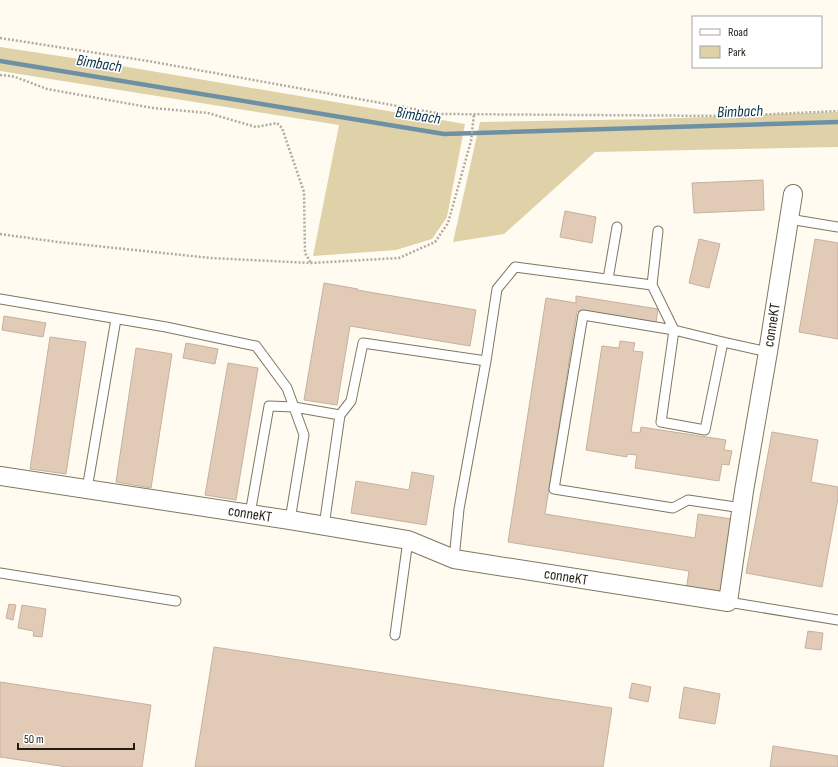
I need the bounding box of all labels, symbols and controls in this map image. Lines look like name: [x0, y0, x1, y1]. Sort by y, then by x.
legend: [692, 16, 822, 68]
text: Road: [728, 25, 748, 40]
text: Park: [728, 45, 746, 60]
water label: Bimbach: [75, 51, 123, 77]
water label: Bimbach: [717, 102, 764, 122]
water label: Bimbach: [394, 103, 442, 129]
street label: conneKT: [759, 302, 785, 348]
street label: conneKT: [227, 501, 273, 527]
street label: conneKT: [543, 564, 589, 590]
scale bar: [18, 725, 134, 751]
text: 50 m: [24, 732, 44, 747]

